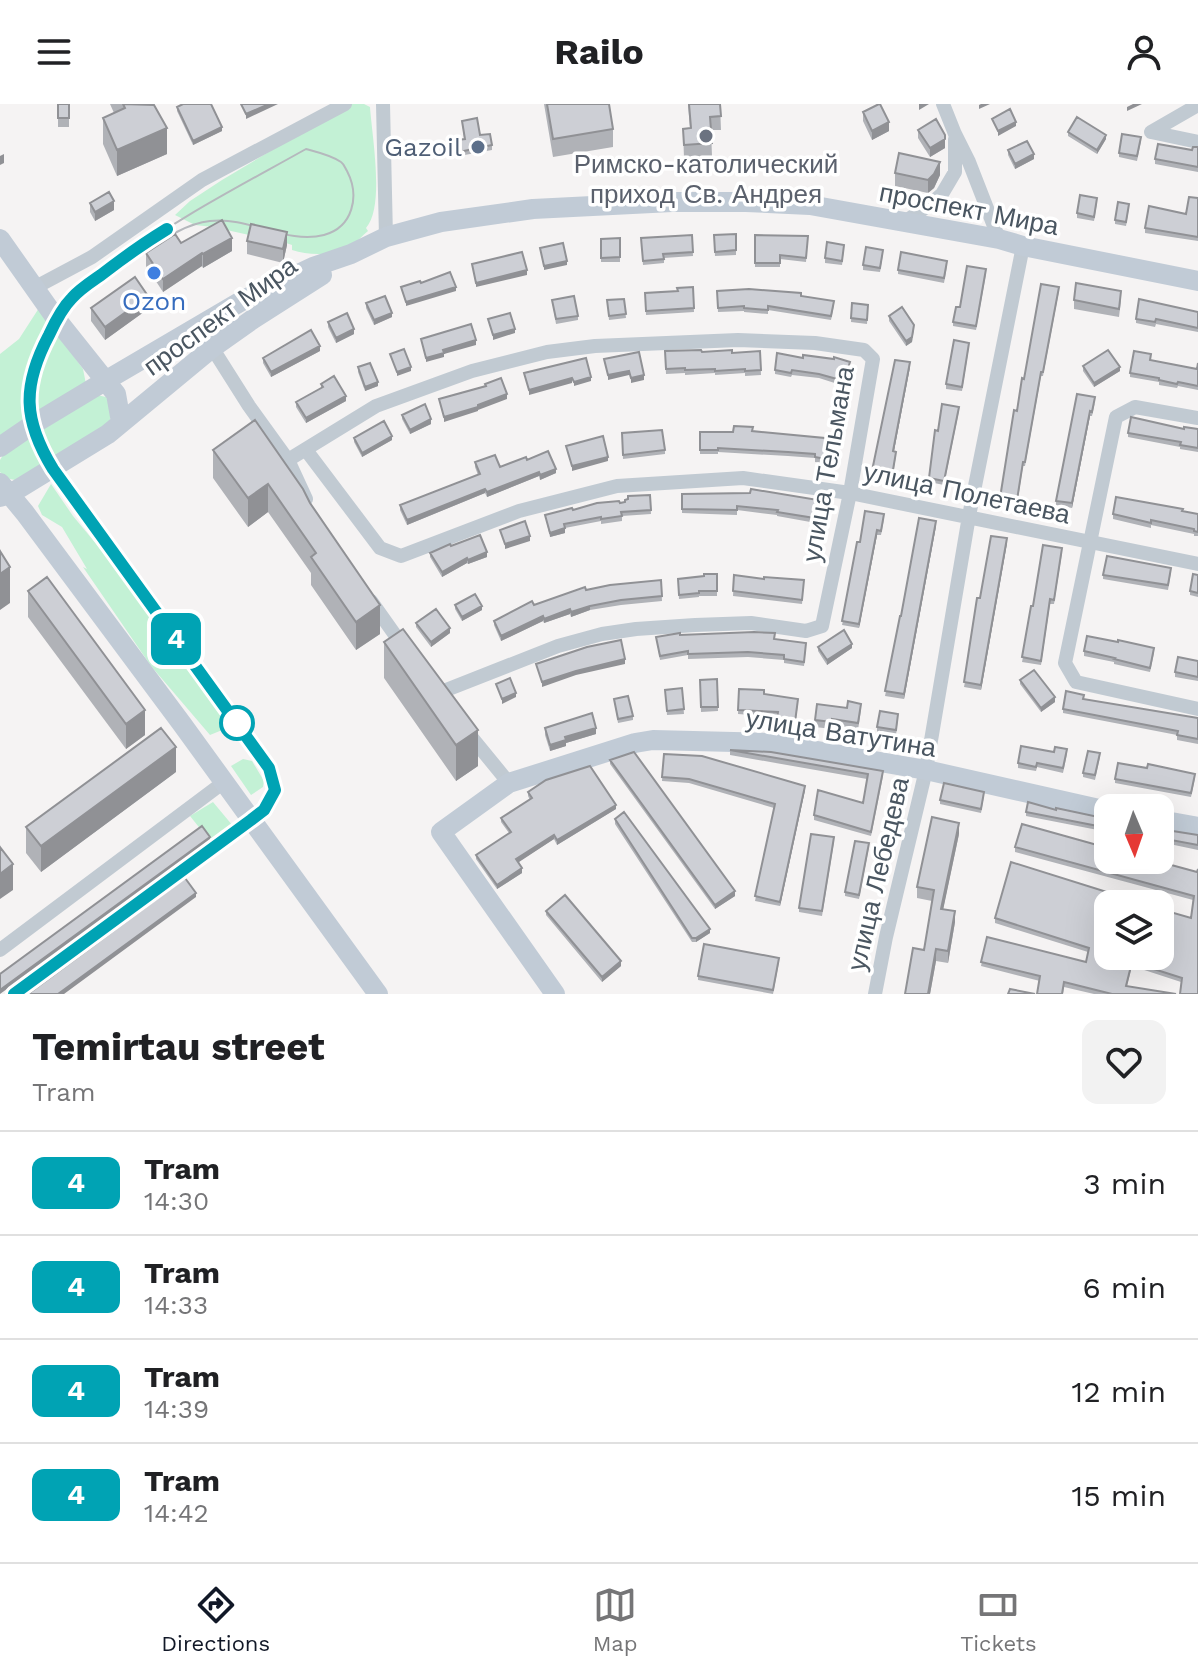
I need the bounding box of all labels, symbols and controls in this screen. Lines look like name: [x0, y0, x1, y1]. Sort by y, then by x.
icon: menu: [32, 30, 76, 74]
icon: person: [1122, 30, 1166, 74]
text: Railo: [554, 31, 644, 73]
marker: Римско-католический приход Св. Андрея: [697, 127, 715, 145]
place label: Gazoil: [384, 132, 462, 162]
marker: Gazoil: [469, 138, 487, 156]
place label: Римско-католический приход Св. Андрея: [574, 149, 838, 209]
street label: проспект Мира: [877, 177, 1062, 241]
street label: проспект Мира: [138, 250, 303, 382]
marker: Ozon: [145, 264, 163, 282]
place label: Ozon: [122, 286, 186, 316]
street label: улица Тельмана: [796, 363, 860, 564]
street label: улица Полетаева: [861, 456, 1073, 530]
line badge: 4: [150, 613, 202, 665]
text: 4: [167, 622, 185, 655]
street label: улица Ватутина: [744, 703, 939, 763]
unlabelled marker: [220, 706, 254, 740]
street label: улица Лебедева: [841, 774, 915, 974]
north arrow: [1094, 794, 1174, 874]
map controls: [1094, 794, 1174, 970]
button: layers: [1094, 890, 1174, 970]
button: heart: [1082, 1020, 1166, 1104]
text: Temirtau street: [32, 1025, 325, 1069]
text: Tram: [32, 1077, 96, 1107]
text: Tram: [144, 1151, 220, 1186]
text: 4: [67, 1166, 85, 1199]
text: 3 min: [1083, 1166, 1166, 1201]
text: 14:30: [144, 1186, 209, 1216]
text: Tram: [144, 1255, 220, 1290]
text: 4: [67, 1270, 85, 1303]
text: 6 min: [1082, 1270, 1166, 1305]
text: 14:33: [144, 1290, 208, 1320]
text: Tram: [144, 1359, 220, 1394]
text: 4: [67, 1374, 85, 1407]
text: 12 min: [1071, 1374, 1166, 1409]
text: 14:39: [144, 1394, 209, 1424]
text: Tram: [144, 1463, 220, 1498]
text: 4: [67, 1478, 85, 1511]
text: 15 min: [1071, 1478, 1166, 1513]
text: 14:42: [144, 1498, 209, 1528]
tab: Directions: [161, 1583, 270, 1656]
tab: Map: [593, 1583, 638, 1656]
tab: Tickets: [960, 1583, 1037, 1656]

